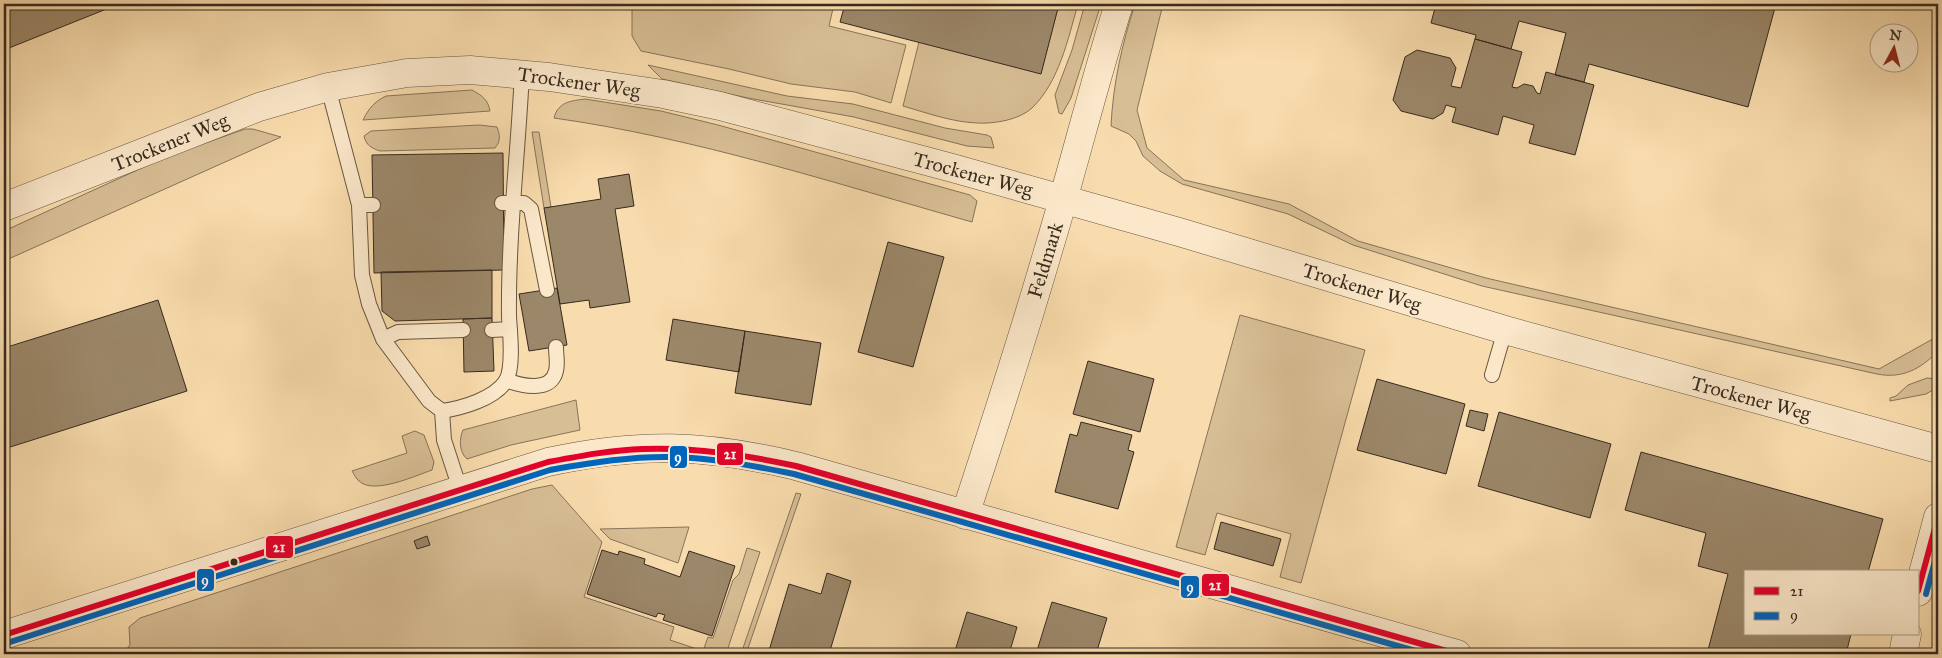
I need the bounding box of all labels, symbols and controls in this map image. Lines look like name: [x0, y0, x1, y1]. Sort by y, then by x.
north arrow: [1870, 22, 1920, 72]
text: N: [1889, 26, 1903, 45]
street label: Trockener Weg: [516, 62, 642, 104]
street label: Trockener Weg: [108, 107, 233, 177]
street label: Trockener Weg: [910, 146, 1036, 203]
street label: Feldmark: [1022, 218, 1068, 301]
street label: Trockener Weg: [1299, 257, 1425, 318]
street label: Trockener Weg: [1688, 370, 1814, 427]
line badge: 21: [716, 442, 744, 466]
line badge: 9: [669, 445, 688, 469]
text: 21: [724, 446, 737, 463]
text: 9: [674, 449, 682, 467]
line badge: 21: [265, 535, 294, 559]
text: 21: [273, 539, 286, 556]
unlabelled marker: [229, 557, 239, 567]
line badge: 9: [196, 568, 215, 592]
legend: [1744, 570, 1920, 636]
text: 9: [201, 572, 209, 590]
line badge: 21: [1201, 573, 1230, 597]
line badge: 9: [1180, 575, 1200, 599]
text: 21: [1209, 577, 1222, 594]
text: 9: [1186, 579, 1194, 597]
text: 21: [1790, 582, 1803, 600]
text: 9: [1790, 606, 1798, 624]

